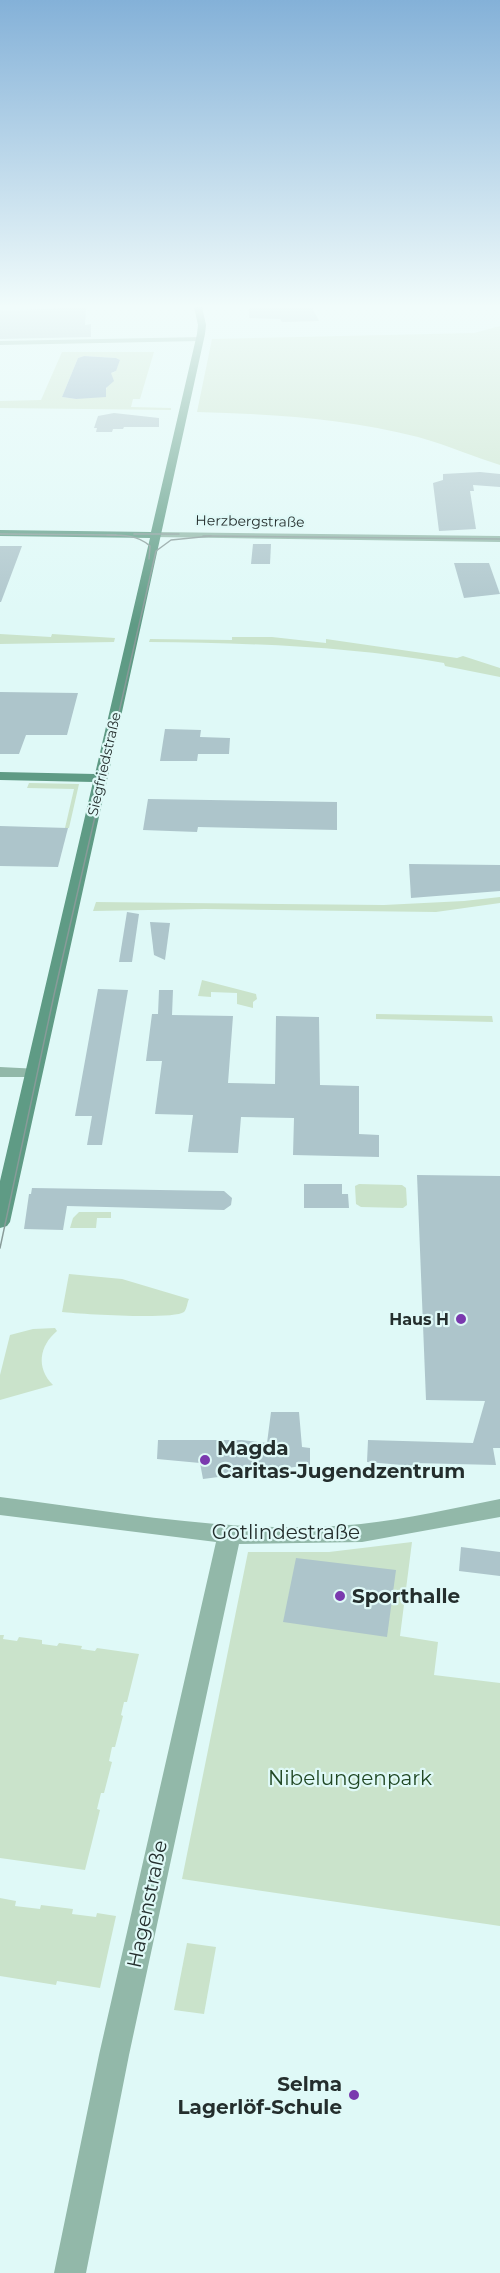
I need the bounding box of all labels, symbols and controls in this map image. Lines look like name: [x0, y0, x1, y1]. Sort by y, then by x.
street label: Herzbergstraße: [195, 511, 305, 531]
street label: Siegfriedstraße: [83, 710, 125, 818]
place label: Haus H: [389, 1310, 449, 1329]
marker: Haus H: [454, 1312, 468, 1326]
place label: Magda Caritas-Jugendzentrum: [217, 1436, 465, 1483]
marker: Magda Caritas-Jugendzentrum: [198, 1453, 212, 1467]
street label: Gotlindestraße: [212, 1520, 360, 1544]
place label: Sporthalle: [352, 1584, 460, 1608]
marker: Sporthalle: [333, 1589, 347, 1603]
park label: Nibelungenpark: [268, 1766, 432, 1790]
street label: Hagenstraße: [122, 1838, 172, 1970]
place label: Selma Lagerlöf-Schule: [177, 2072, 342, 2119]
marker: Selma Lagerlöf-Schule: [347, 2088, 361, 2102]

